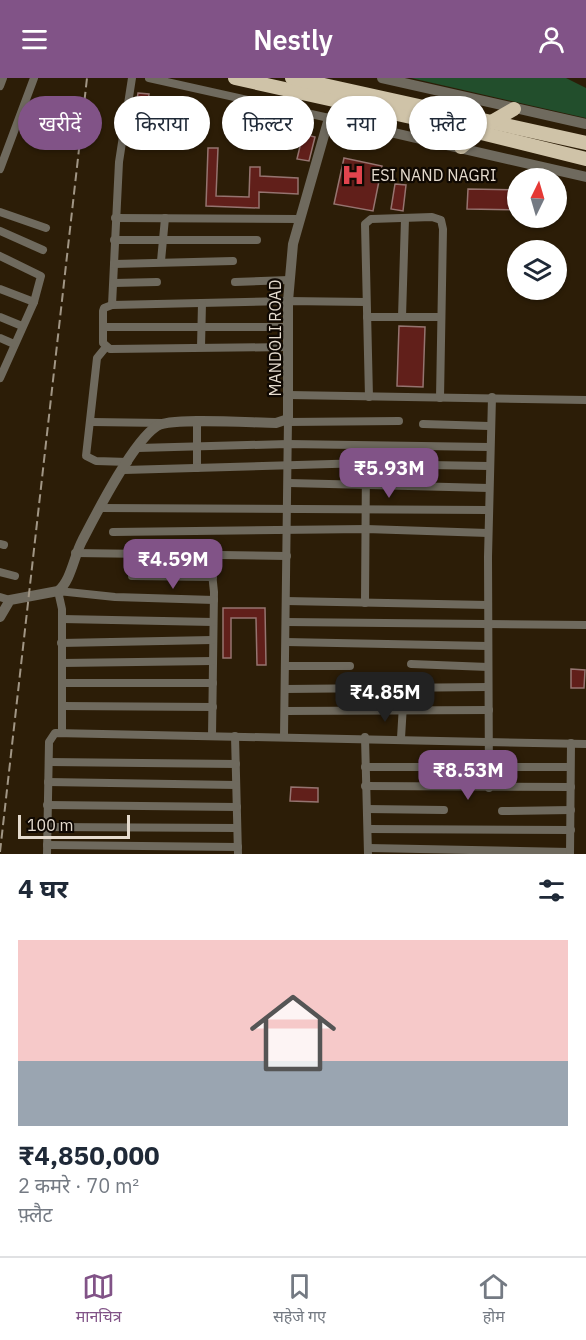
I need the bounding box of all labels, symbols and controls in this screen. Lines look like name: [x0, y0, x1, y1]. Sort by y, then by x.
text: Nestly: [253, 22, 333, 57]
icon: menu: [18, 23, 51, 56]
icon: person: [535, 23, 568, 56]
chip: खरीदें: [18, 96, 102, 150]
chip: किराया: [114, 96, 210, 150]
chip: फ़िल्टर: [222, 96, 314, 150]
chip: नया: [326, 96, 397, 150]
chip: फ़्लैट: [409, 96, 487, 150]
hospital icon: ESI NAND NAGRI: [340, 162, 366, 188]
place label: ESI NAND NAGRI: [371, 165, 496, 185]
north arrow: [507, 168, 567, 228]
map controls: [507, 168, 567, 300]
button: layers: [507, 240, 567, 300]
street label: MANDOLI ROAD: [265, 280, 285, 396]
pin: ₹5.93M: [340, 448, 438, 499]
text: ₹5.93M: [353, 454, 425, 481]
pin: ₹4.59M: [124, 539, 222, 590]
text: ₹4.59M: [137, 545, 209, 572]
pin: ₹4.85M: [336, 672, 434, 723]
text: ₹4.85M: [349, 678, 421, 705]
pin: ₹8.53M: [419, 750, 517, 801]
text: ₹8.53M: [432, 756, 504, 783]
scale bar: [18, 812, 130, 840]
text: 100 m: [27, 815, 74, 835]
text: 4 घर: [18, 871, 68, 905]
icon: filters: [535, 874, 568, 907]
icon: home: [239, 979, 347, 1087]
text: ₹4,850,000: [18, 1138, 160, 1172]
text: 2 कमरे · 70 m²: [18, 1172, 139, 1199]
text: फ़्लैट: [18, 1201, 53, 1228]
tab: मानचित्र: [76, 1270, 121, 1329]
tab: सहेजे गए: [273, 1270, 326, 1329]
tab: होम: [477, 1270, 510, 1329]

